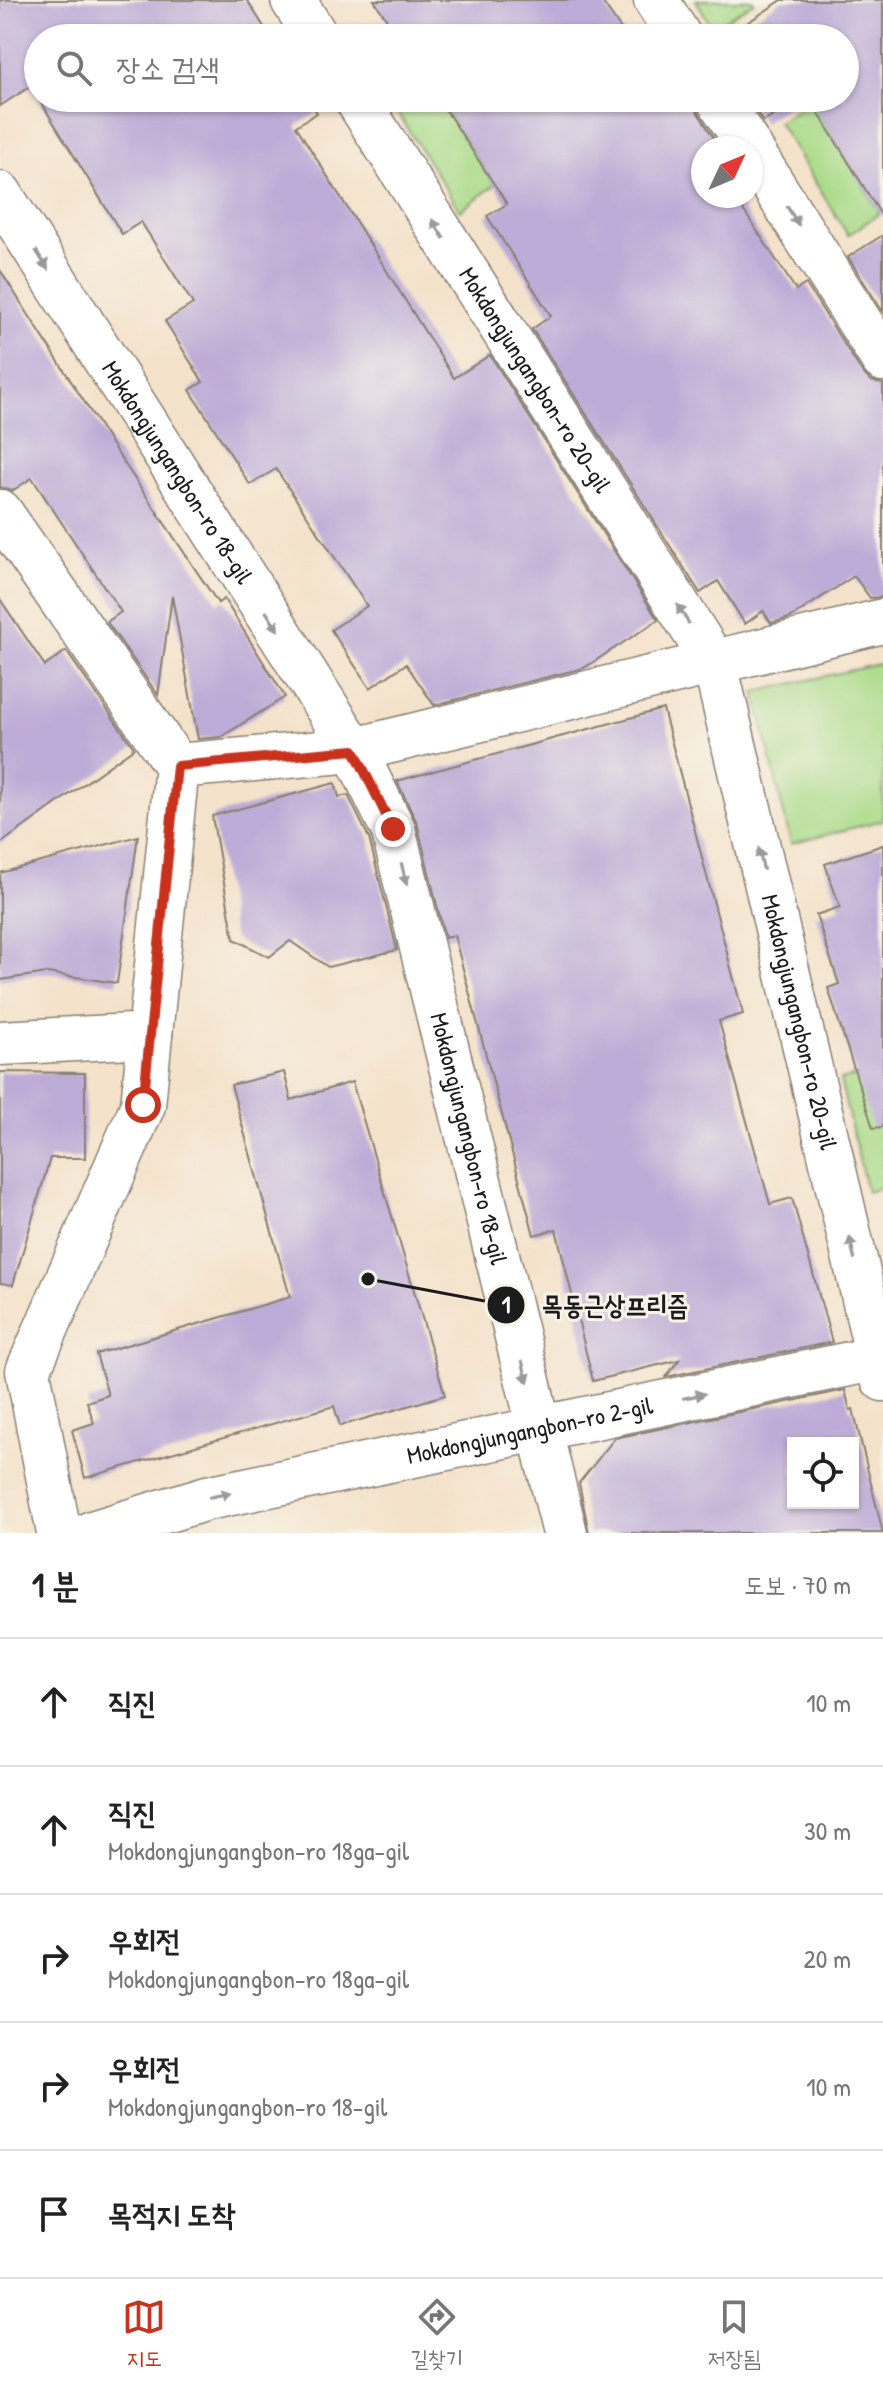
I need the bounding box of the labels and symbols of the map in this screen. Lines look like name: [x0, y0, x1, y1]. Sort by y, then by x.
north arrow: [691, 136, 763, 208]
one-way arrow: [785, 205, 799, 227]
one-way arrow: [431, 218, 446, 239]
one-way arrow: [34, 249, 49, 270]
street label: Mokdongjungangbon-ro 20-gil: [452, 261, 620, 499]
street label: Mokdongjungangbon-ro 18-gil: [95, 354, 261, 590]
one-way arrow: [676, 603, 690, 625]
one-way arrow: [264, 610, 279, 631]
route end: [375, 811, 411, 847]
one-way arrow: [754, 846, 766, 871]
one-way arrow: [398, 862, 411, 887]
street label: Mokdongjungangbon-ro 20-gil: [755, 891, 846, 1153]
street label: Mokdongjungangbon-ro 18-gil: [423, 1009, 516, 1268]
route start: [125, 1087, 161, 1123]
one-way arrow: [845, 1236, 858, 1261]
callout: 목동근상프리즘: [486, 1280, 704, 1330]
text: 목동근상프리즘: [542, 1287, 688, 1322]
text: 1: [502, 1288, 511, 1320]
one-way arrow: [520, 1359, 532, 1384]
street label: Mokdongjungangbon-ro 2-gil: [404, 1388, 656, 1471]
one-way arrow: [682, 1390, 707, 1402]
one-way arrow: [208, 1488, 233, 1501]

